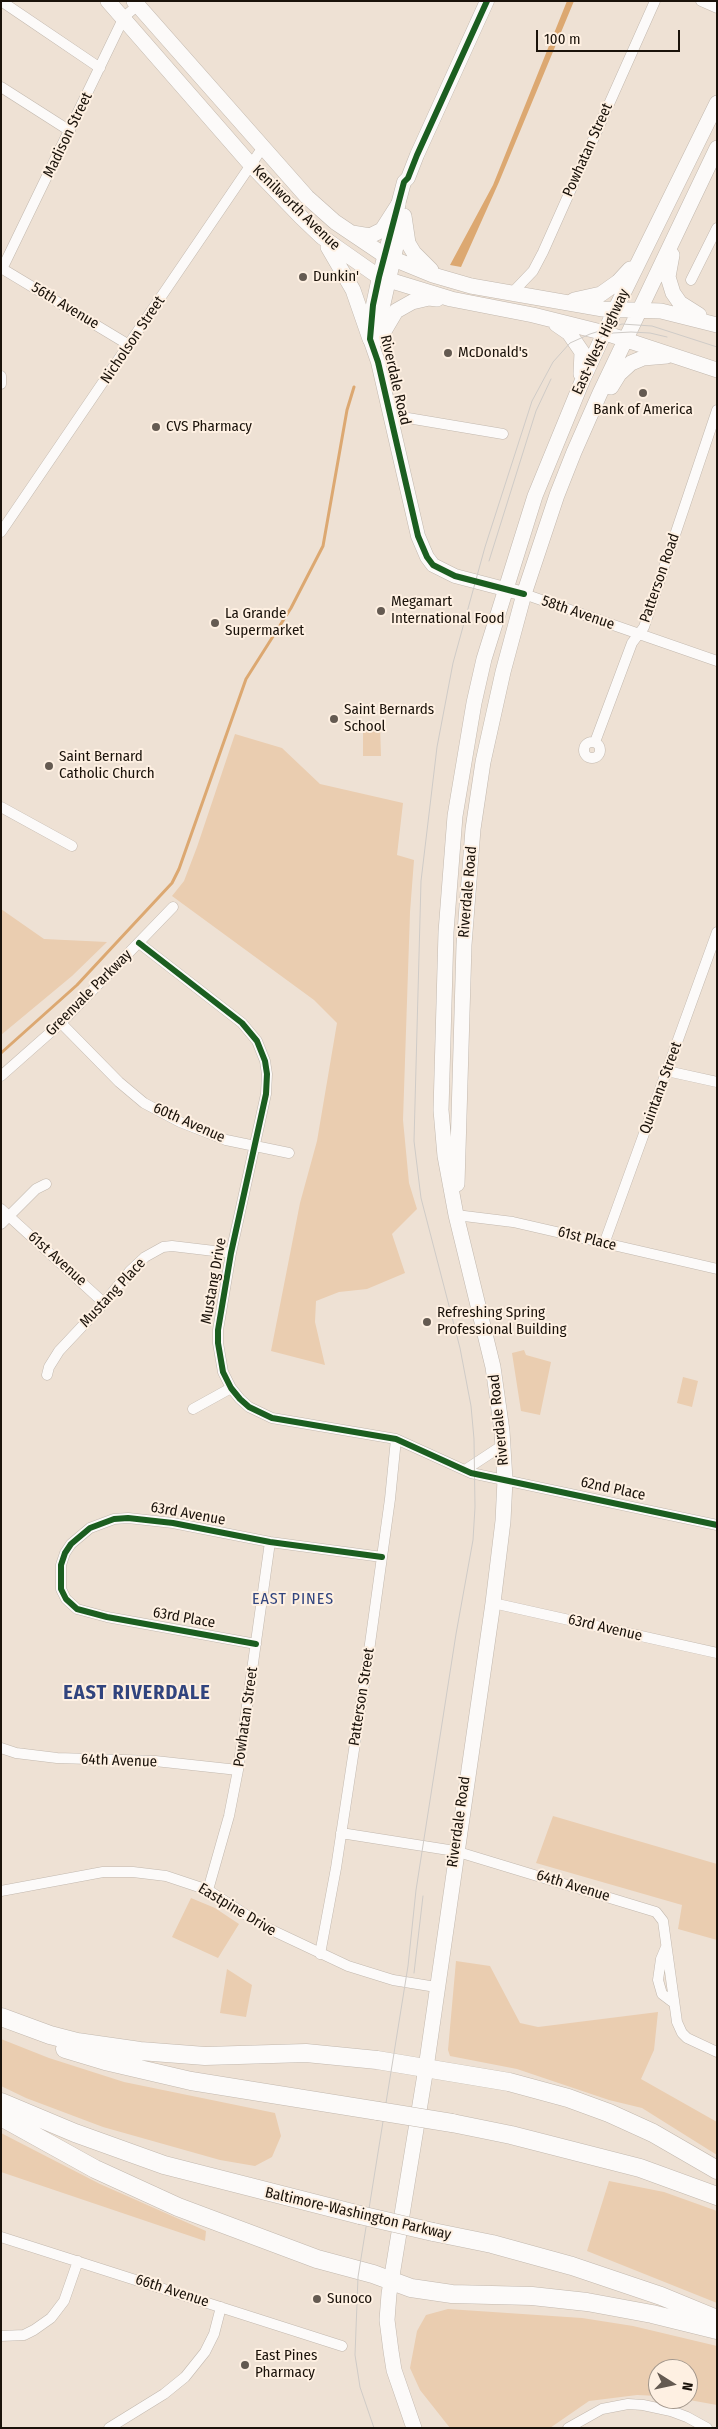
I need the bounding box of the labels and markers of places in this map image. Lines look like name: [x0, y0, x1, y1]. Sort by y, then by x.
place label: Dunkin': [313, 268, 359, 286]
marker: Dunkin': [297, 271, 309, 283]
place label: McDonald's: [458, 344, 528, 362]
marker: McDonald's: [442, 347, 454, 359]
marker: Bank of America: [637, 387, 649, 399]
place label: Bank of America: [593, 401, 693, 419]
place label: CVS Pharmacy: [166, 418, 252, 436]
marker: CVS Pharmacy: [150, 421, 162, 433]
place label: Megamart International Food: [391, 593, 504, 628]
place label: La Grande Supermarket: [225, 605, 304, 640]
marker: Megamart International Food: [375, 605, 387, 617]
marker: La Grande Supermarket: [209, 617, 221, 629]
place label: Saint Bernards School: [344, 701, 434, 736]
marker: Saint Bernards School: [328, 713, 340, 725]
place label: Saint Bernard Catholic Church: [59, 748, 155, 783]
marker: Saint Bernard Catholic Church: [43, 760, 55, 772]
place label: Refreshing Spring Professional Building: [437, 1304, 567, 1339]
marker: Refreshing Spring Professional Building: [421, 1316, 433, 1328]
place label: Sunoco: [327, 2290, 372, 2308]
marker: Sunoco: [311, 2293, 323, 2305]
place label: East Pines Pharmacy: [255, 2347, 317, 2382]
marker: East Pines Pharmacy: [239, 2359, 251, 2371]

